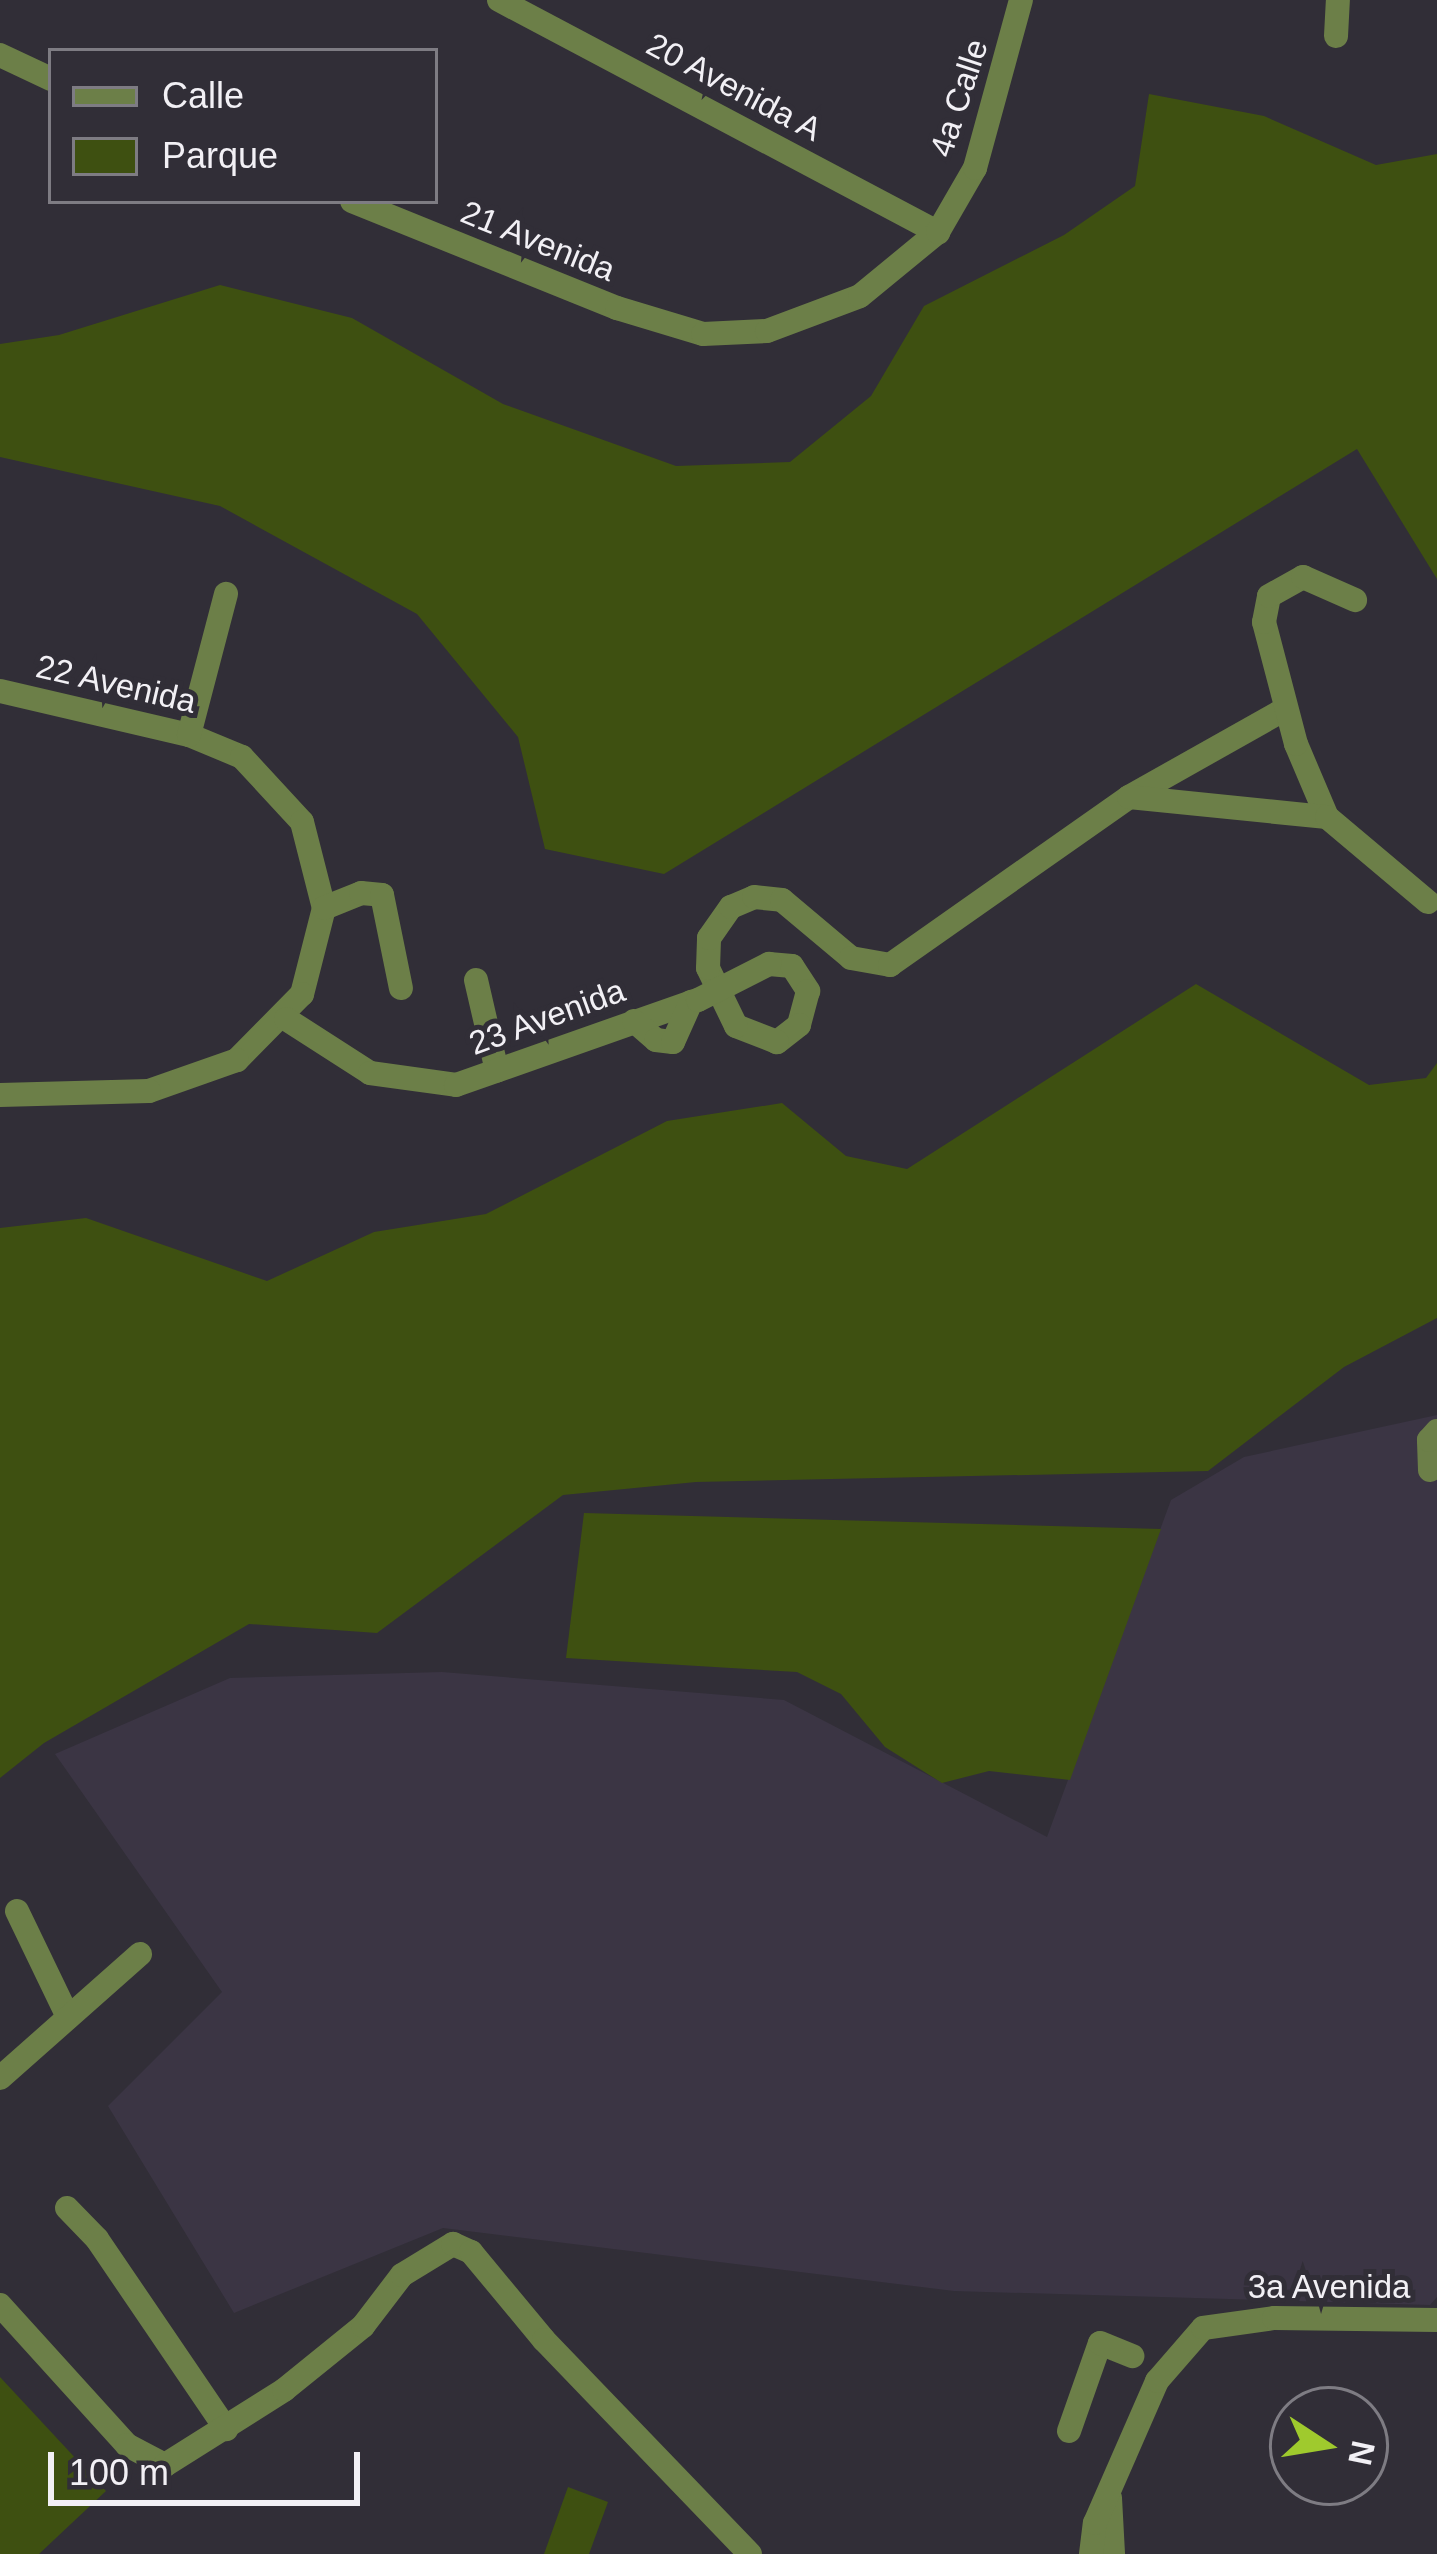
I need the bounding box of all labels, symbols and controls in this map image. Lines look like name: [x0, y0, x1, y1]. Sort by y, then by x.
street label: 20 Avenida A: [638, 24, 830, 150]
street label: 4a Calle: [921, 34, 997, 162]
legend: [48, 48, 438, 204]
text: Calle: [162, 75, 244, 116]
text: Parque: [162, 135, 278, 176]
street label: 21 Avenida: [454, 192, 622, 290]
street label: 22 Avenida: [31, 646, 201, 722]
street label: 23 Avenida: [463, 970, 631, 1064]
street label: 3a Avenida: [1247, 2267, 1411, 2307]
north arrow: [1269, 2386, 1389, 2506]
scale bar: [54, 2428, 366, 2502]
text: N: [1341, 2437, 1382, 2468]
text: 100 m: [69, 2452, 169, 2493]

